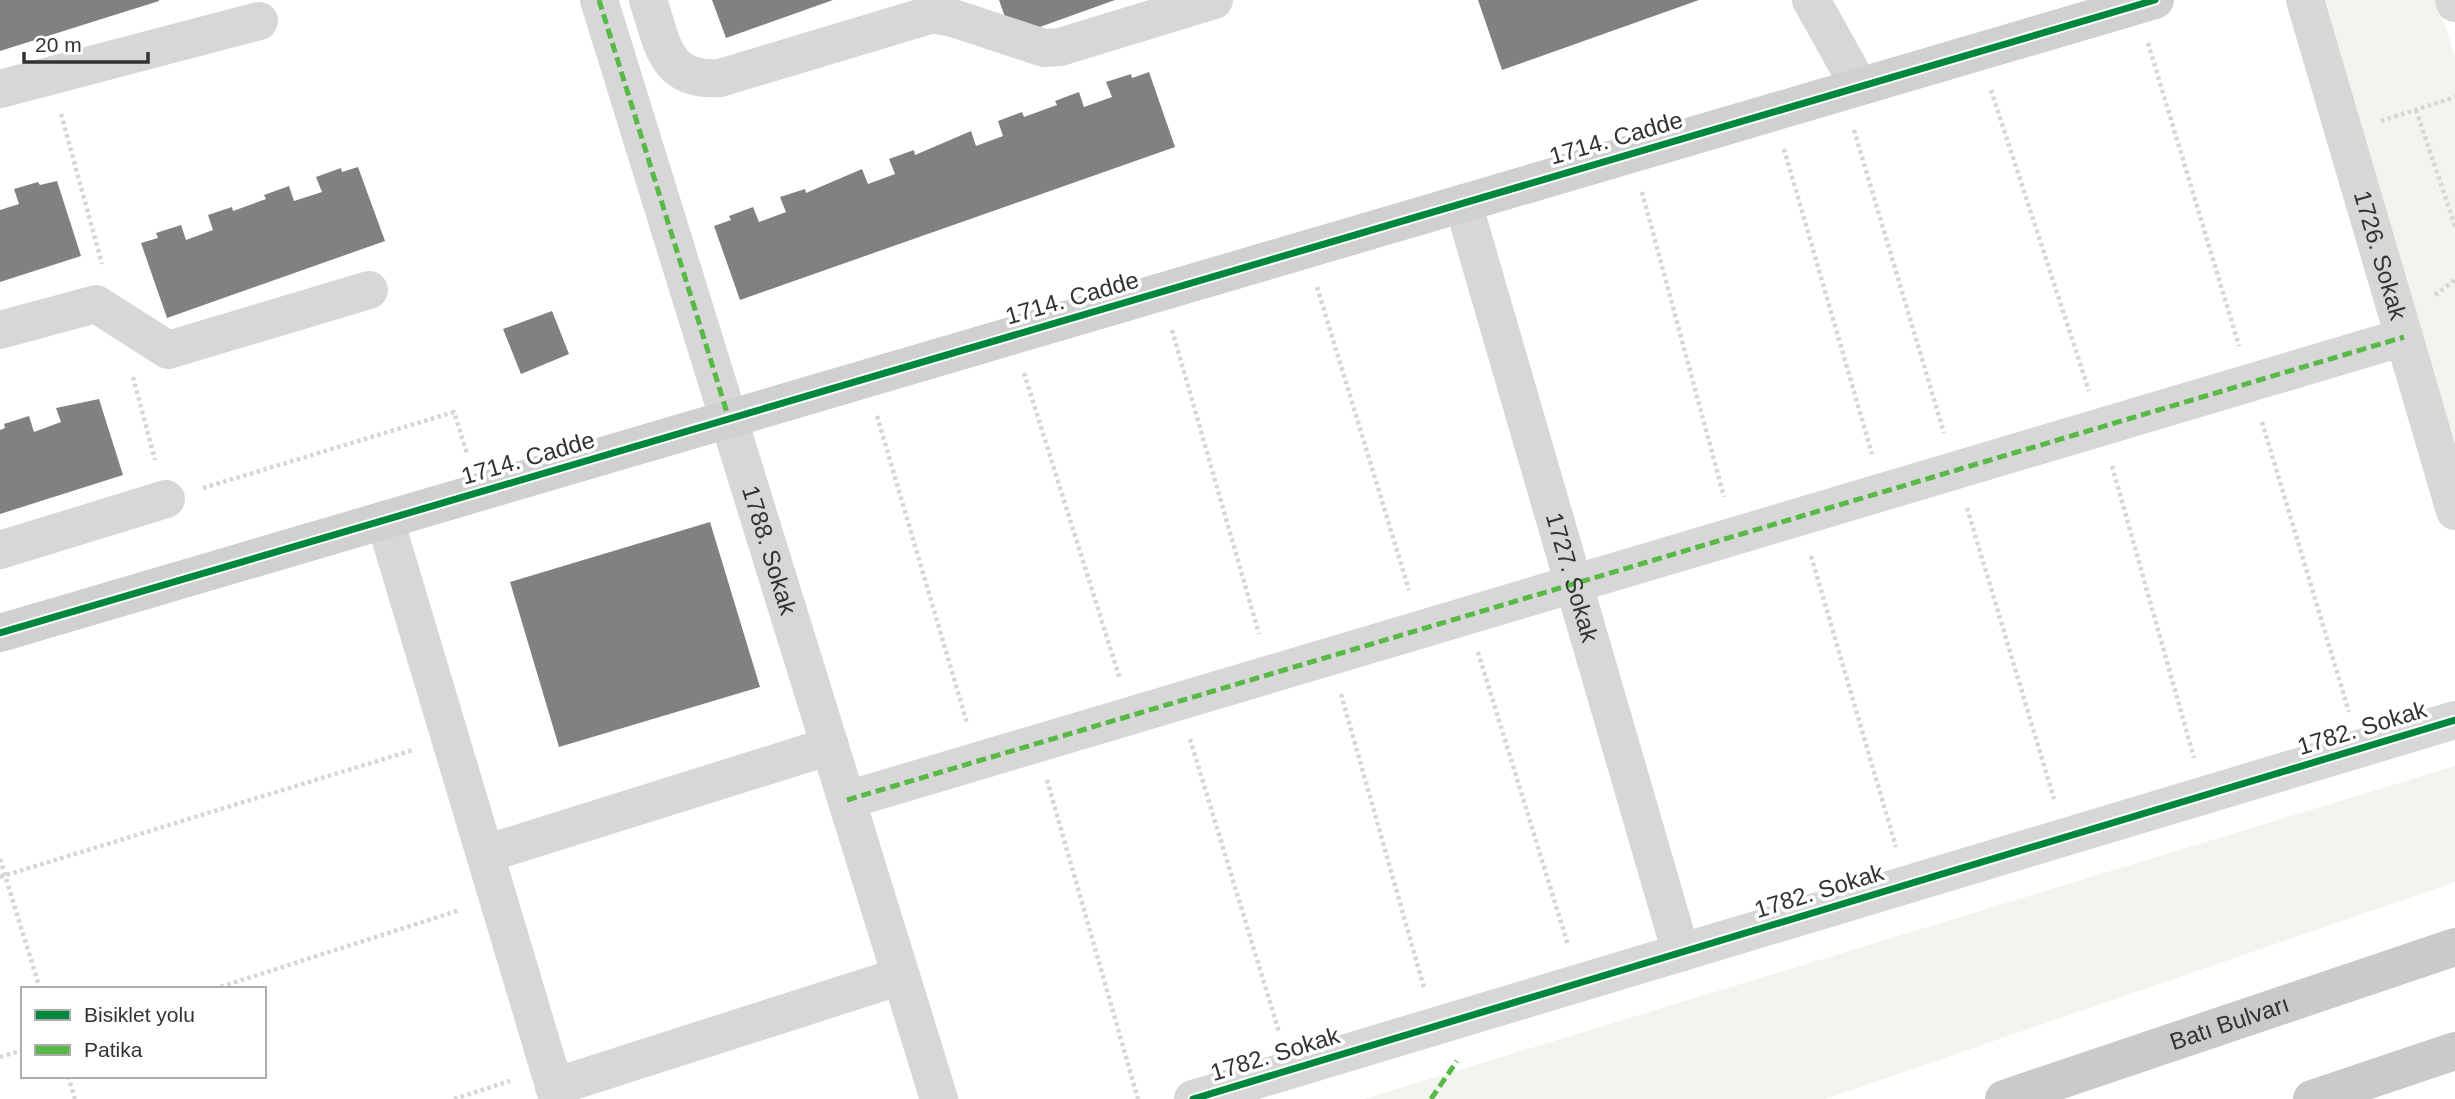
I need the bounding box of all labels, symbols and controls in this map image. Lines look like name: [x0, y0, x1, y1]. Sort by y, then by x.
scale bar: [24, 21, 149, 65]
text: 20 m: [35, 33, 82, 56]
street label: 1714. Cadde: [1546, 106, 1686, 169]
street label: 1726. Sokak: [2349, 187, 2412, 324]
street label: 1714. Cadde: [1002, 266, 1142, 329]
street label: 1714. Cadde: [458, 426, 598, 489]
street label: 1788. Sokak: [737, 482, 803, 619]
street label: 1727. Sokak: [1541, 509, 1604, 646]
street label: 1782. Sokak: [2294, 695, 2431, 760]
street label: 1782. Sokak: [1751, 858, 1888, 923]
legend: [21, 987, 266, 1078]
street label: Batı Bulvarı: [2166, 990, 2293, 1055]
text: Bisiklet yolu: [84, 1003, 195, 1026]
street label: 1782. Sokak: [1207, 1021, 1344, 1086]
text: Patika: [84, 1038, 143, 1061]

